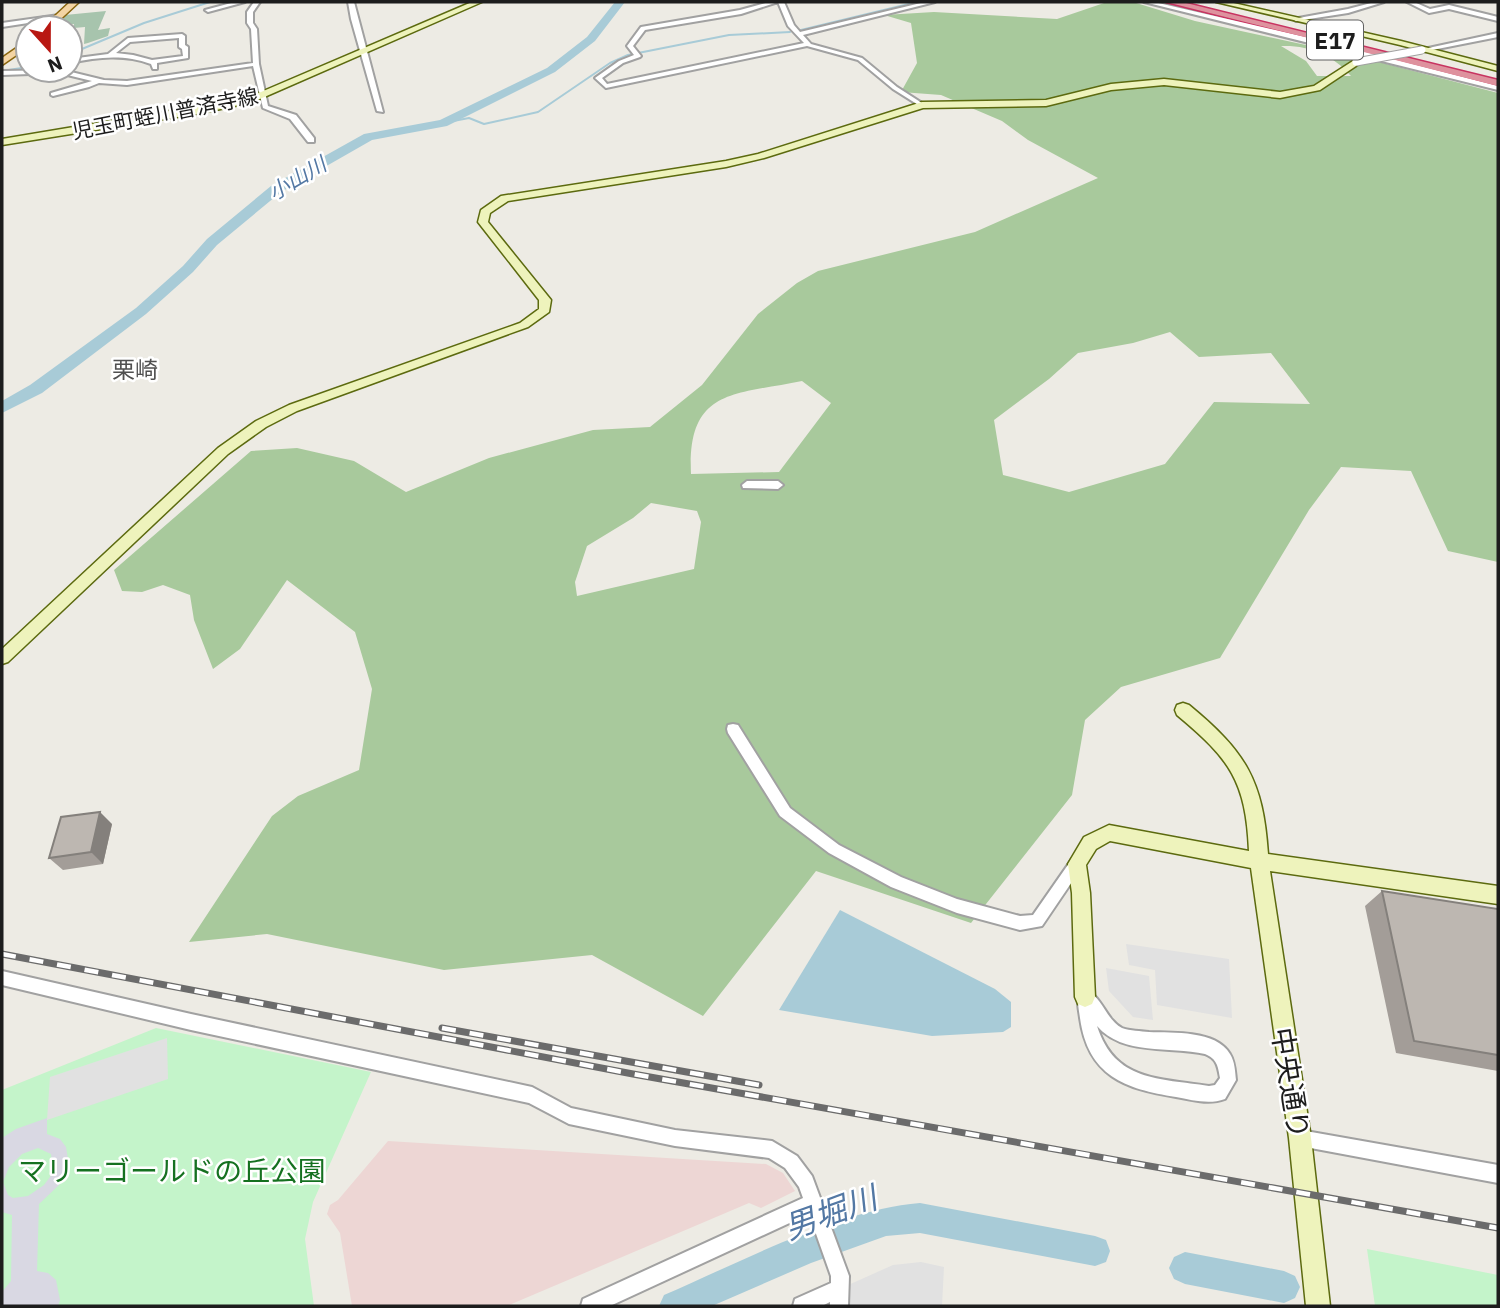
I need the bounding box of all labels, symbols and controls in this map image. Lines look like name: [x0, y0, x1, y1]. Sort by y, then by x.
north arrow: [14, 14, 84, 84]
road number: E17: [1307, 20, 1363, 60]
text: N: [44, 51, 66, 79]
street label: 児玉町蛭川普済寺線: [70, 81, 260, 145]
water label: 小山川: [263, 149, 333, 206]
district label: 栗崎: [112, 354, 158, 384]
street label: 中央通り: [1264, 1025, 1318, 1141]
park label: マリーゴールドの丘公園: [18, 1152, 326, 1189]
water label: 男堀川: [778, 1175, 885, 1248]

